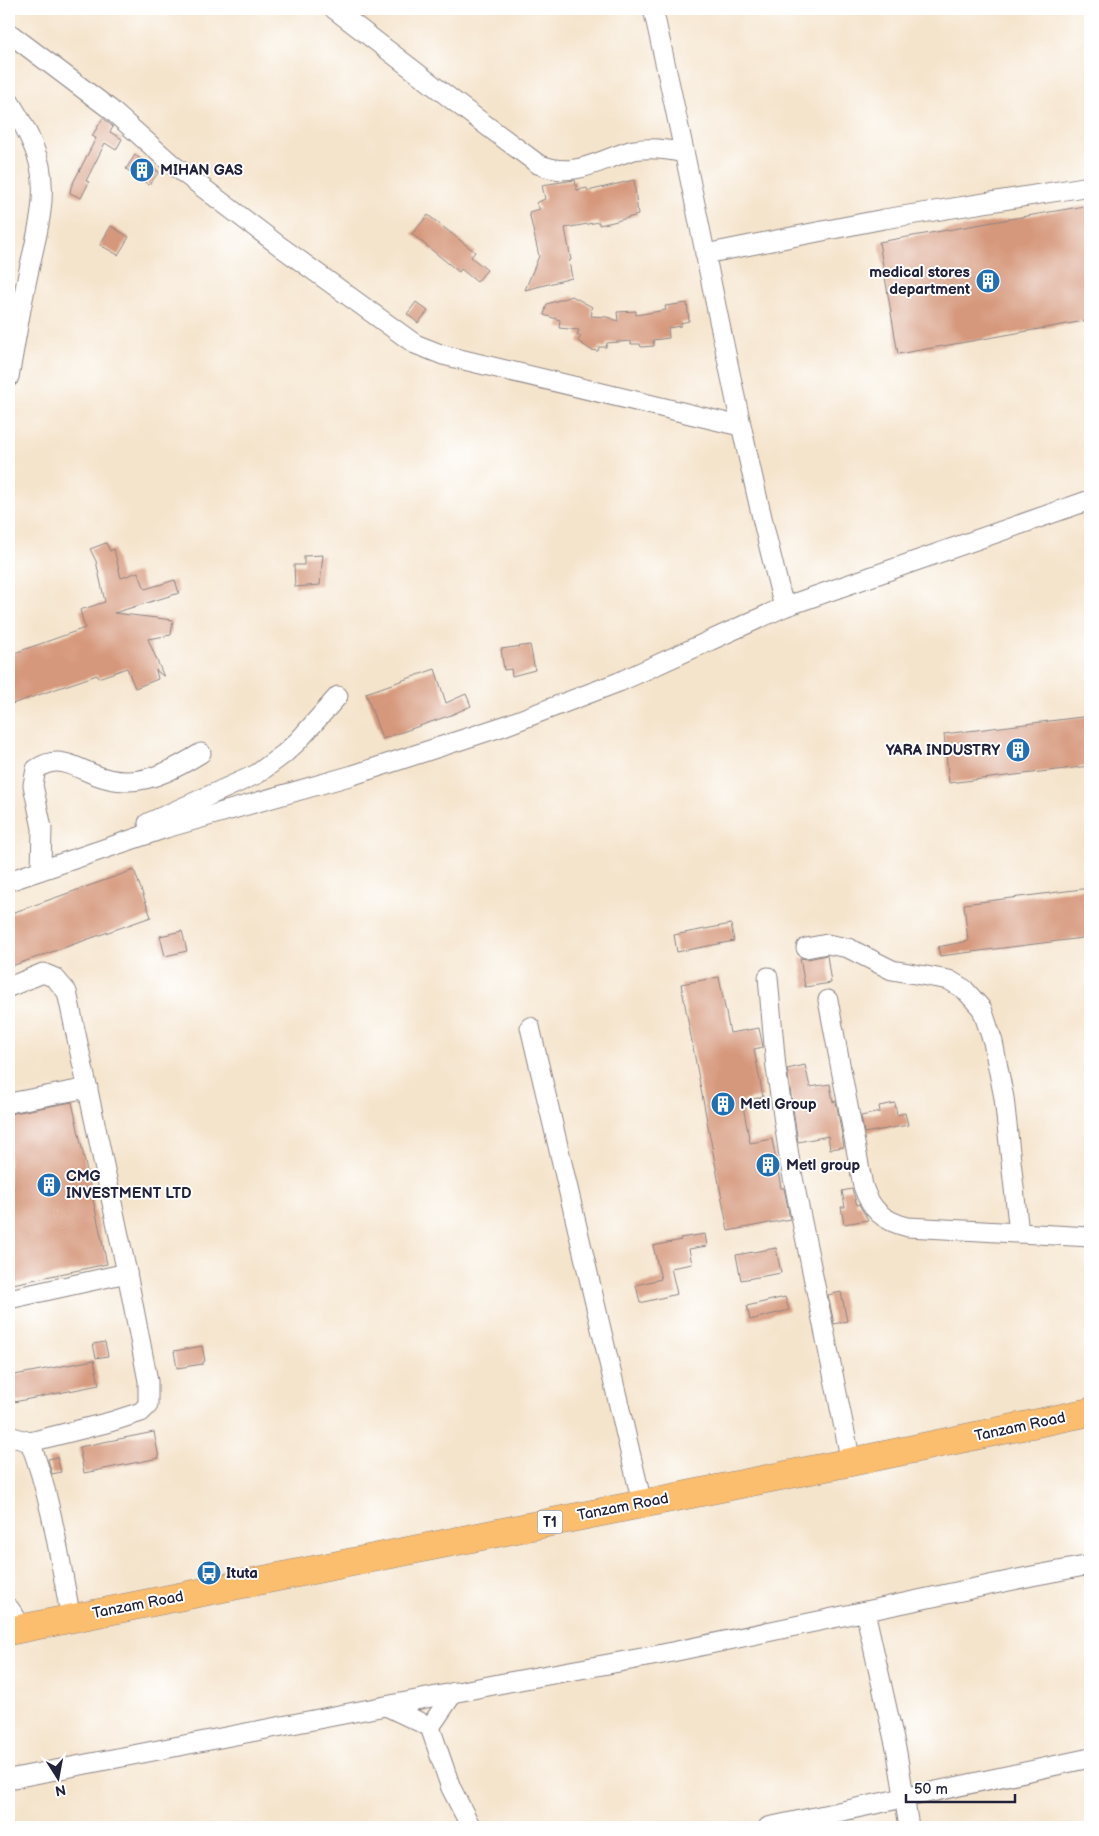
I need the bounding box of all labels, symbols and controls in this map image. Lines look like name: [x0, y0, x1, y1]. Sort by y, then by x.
building icon: MIHAN GAS: [129, 157, 155, 183]
place label: MIHAN GAS: [160, 161, 243, 180]
place label: medical stores department: [869, 263, 970, 299]
building icon: medical stores department: [975, 268, 1001, 294]
building icon: YARA INDUSTRY: [1005, 737, 1031, 763]
place label: YARA INDUSTRY: [886, 741, 1000, 760]
building icon: Metl Group: [710, 1091, 736, 1117]
place label: Metl Group: [740, 1095, 817, 1114]
building icon: Metl group: [755, 1152, 781, 1178]
place label: Metl group: [786, 1156, 860, 1175]
place label: CMG INVESTMENT LTD: [66, 1167, 191, 1203]
building icon: CMG INVESTMENT LTD: [36, 1172, 62, 1198]
street label: Tanzam Road: [973, 1408, 1067, 1446]
street label: Tanzam Road: [576, 1489, 670, 1525]
road number: T1: [538, 1510, 562, 1534]
bus stop icon: Ituta: [196, 1560, 222, 1586]
place label: Ituta: [226, 1564, 258, 1583]
street label: Tanzam Road: [91, 1587, 185, 1623]
north arrow: [32, 1754, 82, 1804]
scale bar: [906, 1771, 1015, 1803]
text: 50 m: [914, 1780, 948, 1799]
text: N: [54, 1781, 67, 1800]

